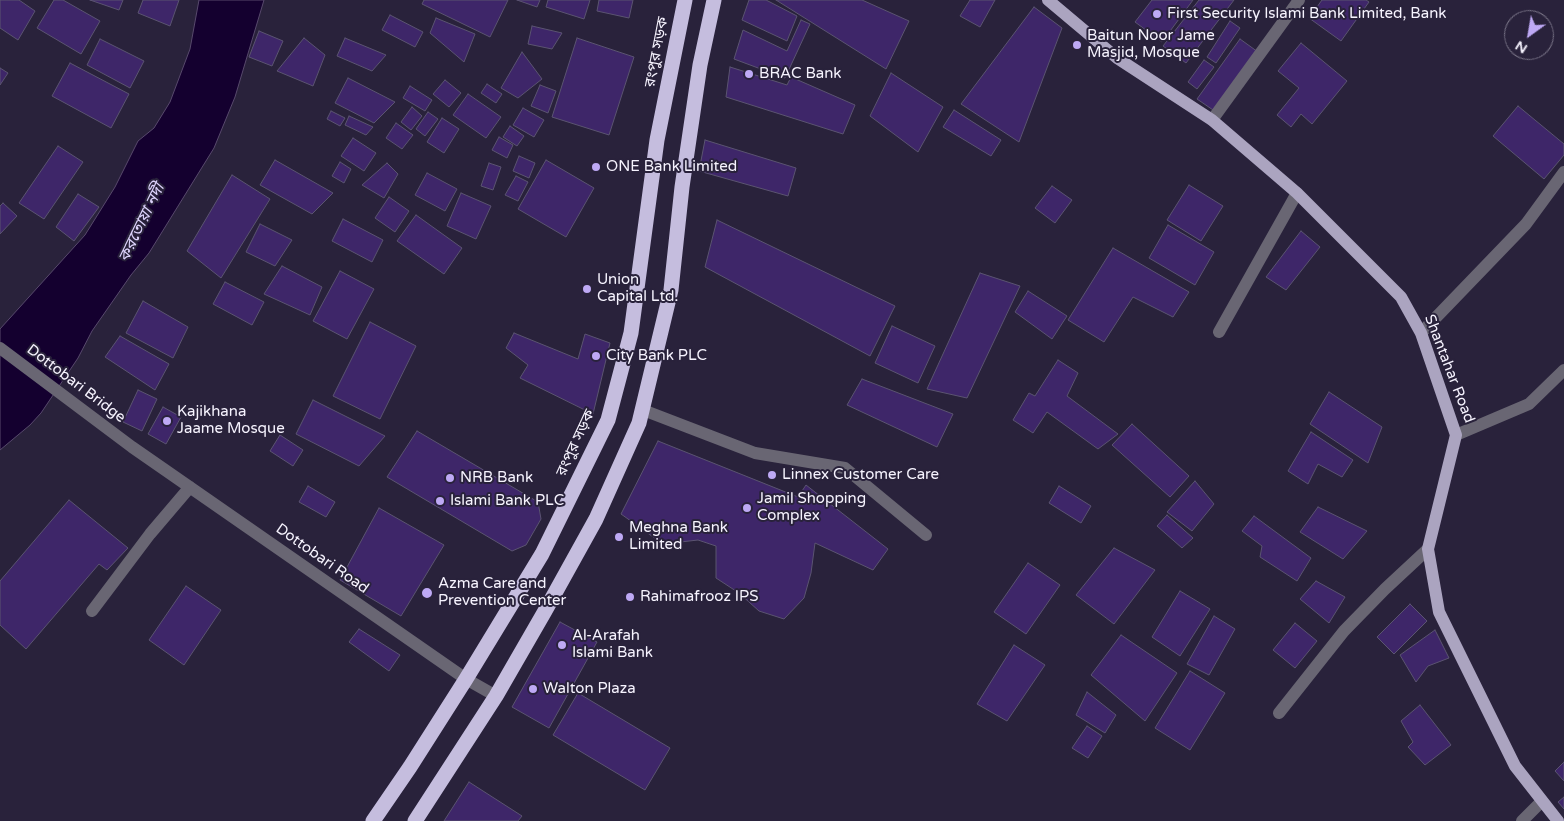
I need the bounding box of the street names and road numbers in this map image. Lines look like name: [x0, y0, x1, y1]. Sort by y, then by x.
street label: রংপুর সড়ক: [641, 15, 673, 89]
street label: Shantahar Road: [1420, 312, 1478, 426]
street label: Dottobari Bridge: [23, 341, 129, 427]
street label: রংপুর সড়ক: [553, 407, 599, 479]
street label: Dottobari Road: [272, 520, 372, 598]

